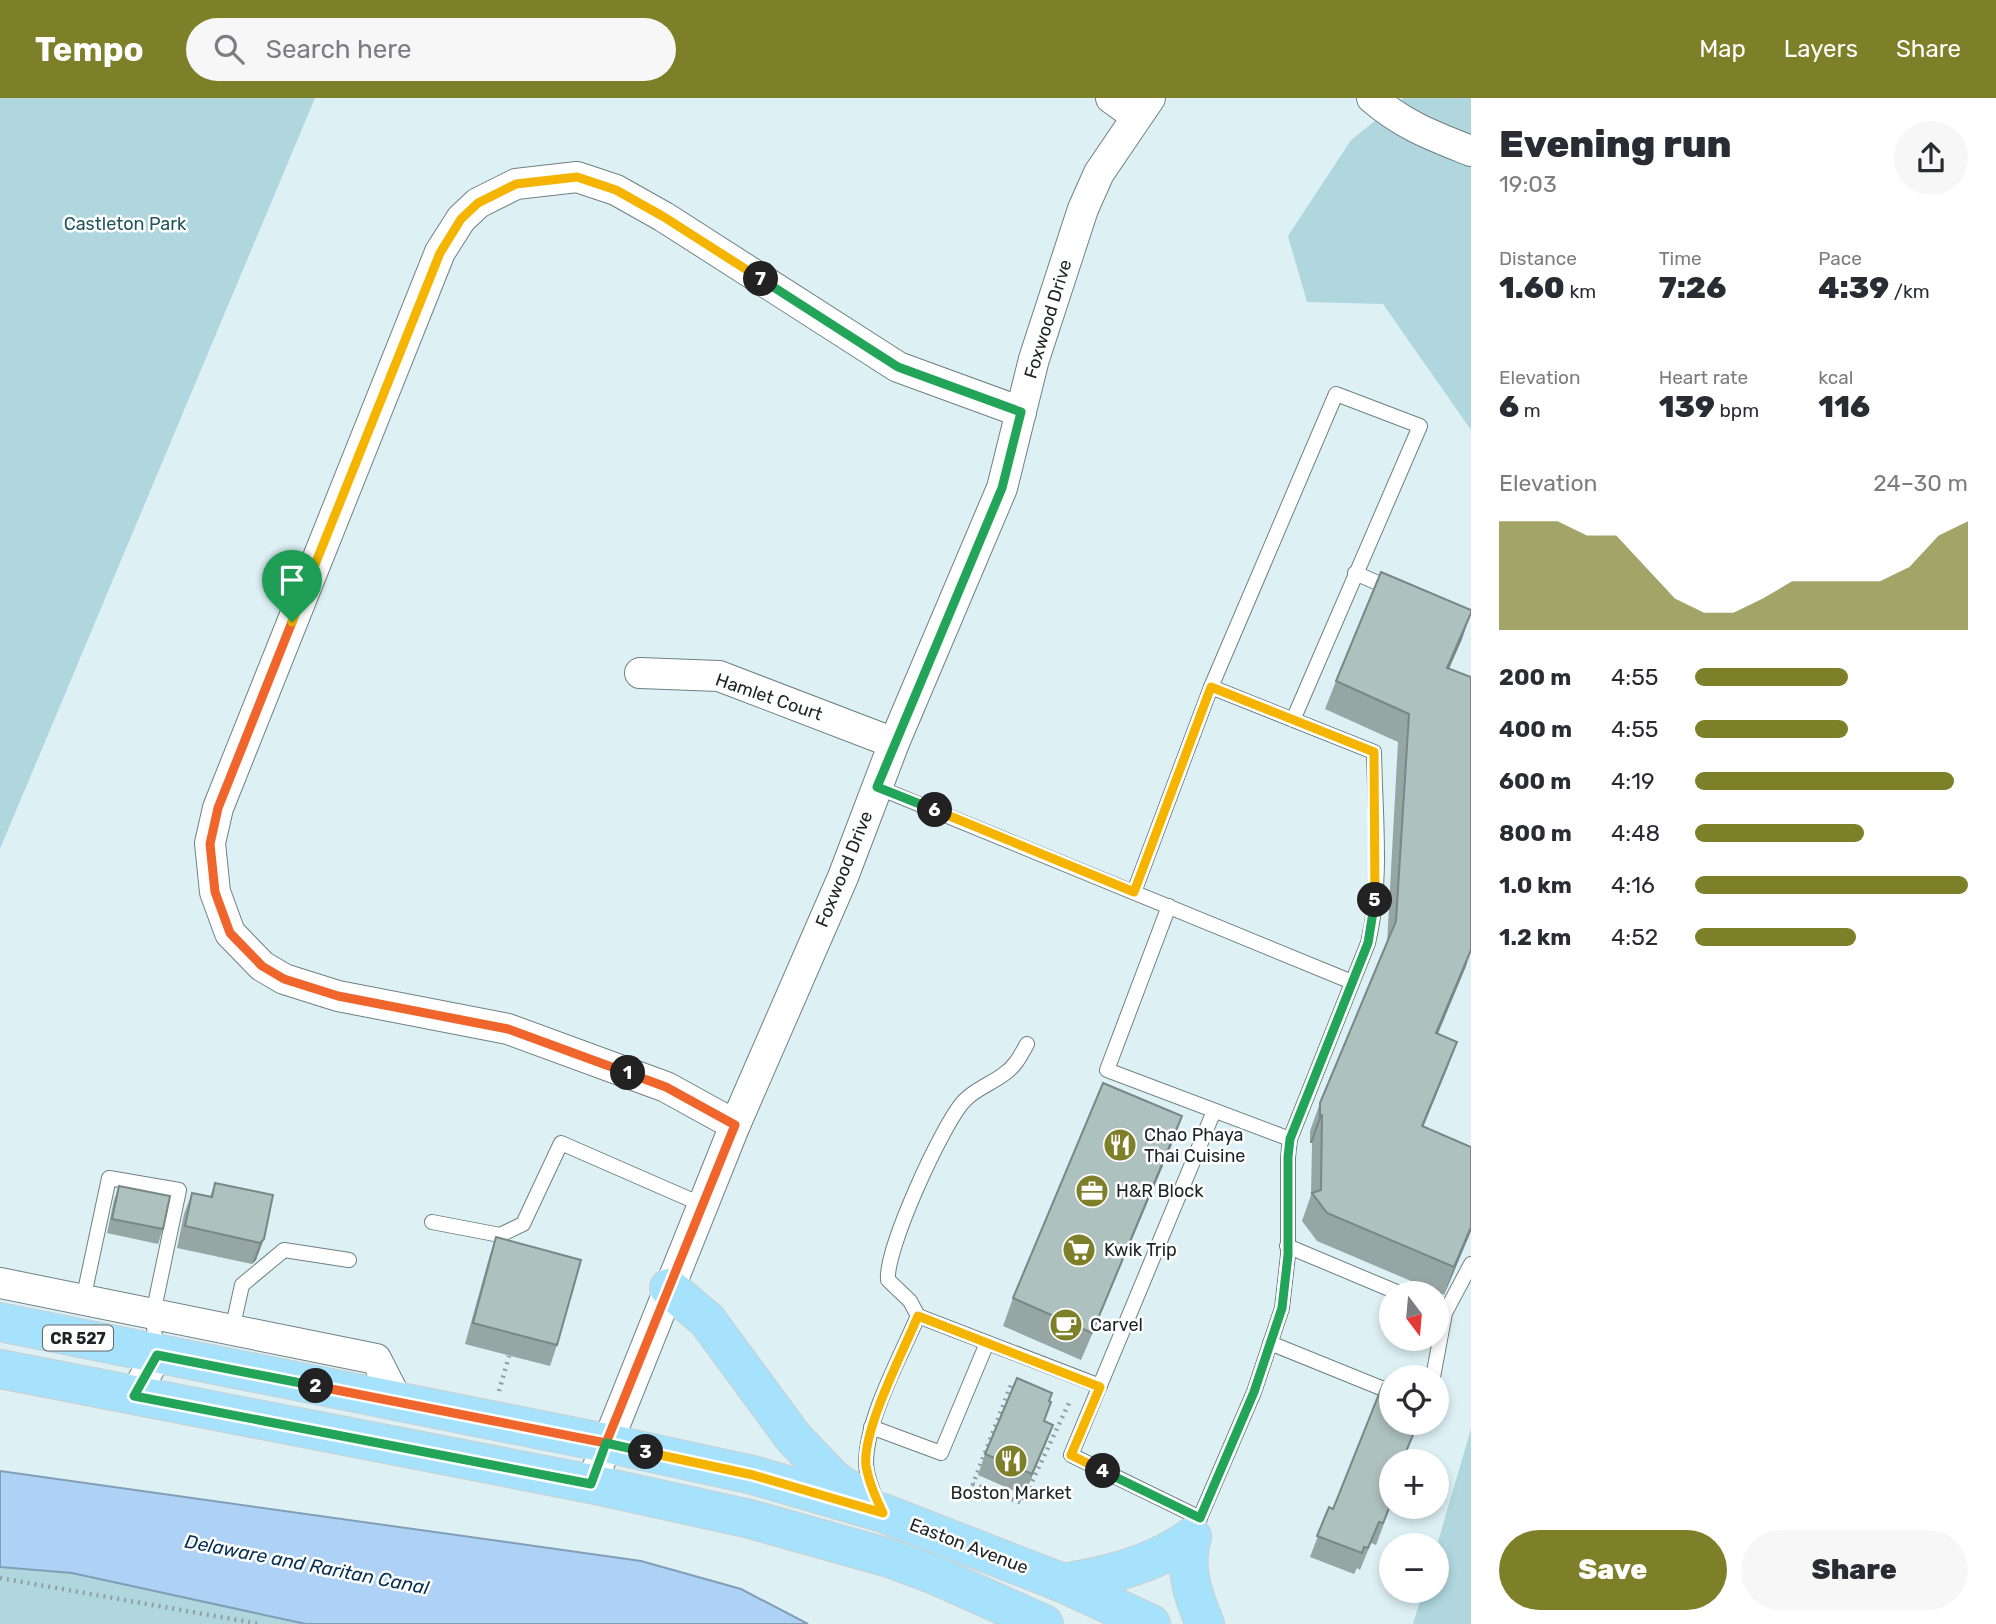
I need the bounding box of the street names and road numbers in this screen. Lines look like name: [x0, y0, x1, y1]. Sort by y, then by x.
street label: Foxwood Drive: [1019, 257, 1077, 381]
street label: Hamlet Court: [713, 668, 825, 726]
street label: Foxwood Drive: [811, 808, 877, 930]
road number: CR 527: [43, 1326, 113, 1350]
street label: Easton Avenue: [907, 1513, 1031, 1579]

